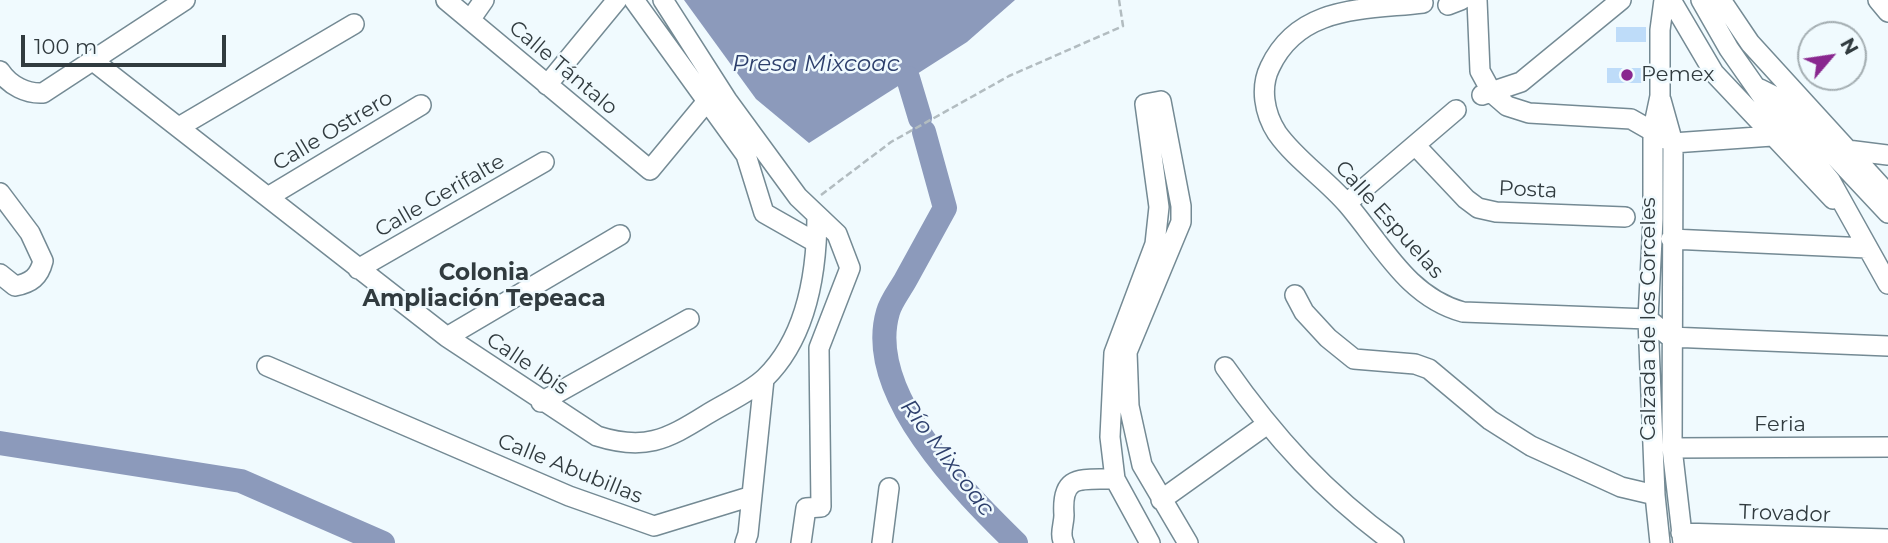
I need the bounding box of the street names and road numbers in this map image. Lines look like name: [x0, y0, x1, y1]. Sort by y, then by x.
street label: Calle Tántalo: [504, 15, 622, 121]
street label: Calle Ostrero: [269, 85, 397, 177]
street label: Calle Gerifalte: [371, 149, 509, 243]
street label: Calle Espuelas: [1329, 156, 1449, 284]
street label: Posta: [1498, 176, 1558, 204]
street label: Calzada de los Corceles: [1636, 197, 1662, 441]
street label: Calle Ibis: [481, 328, 573, 400]
street label: Feria: [1754, 412, 1806, 438]
street label: Calle Abubillas: [494, 429, 646, 509]
street label: Trovador: [1739, 500, 1831, 528]

